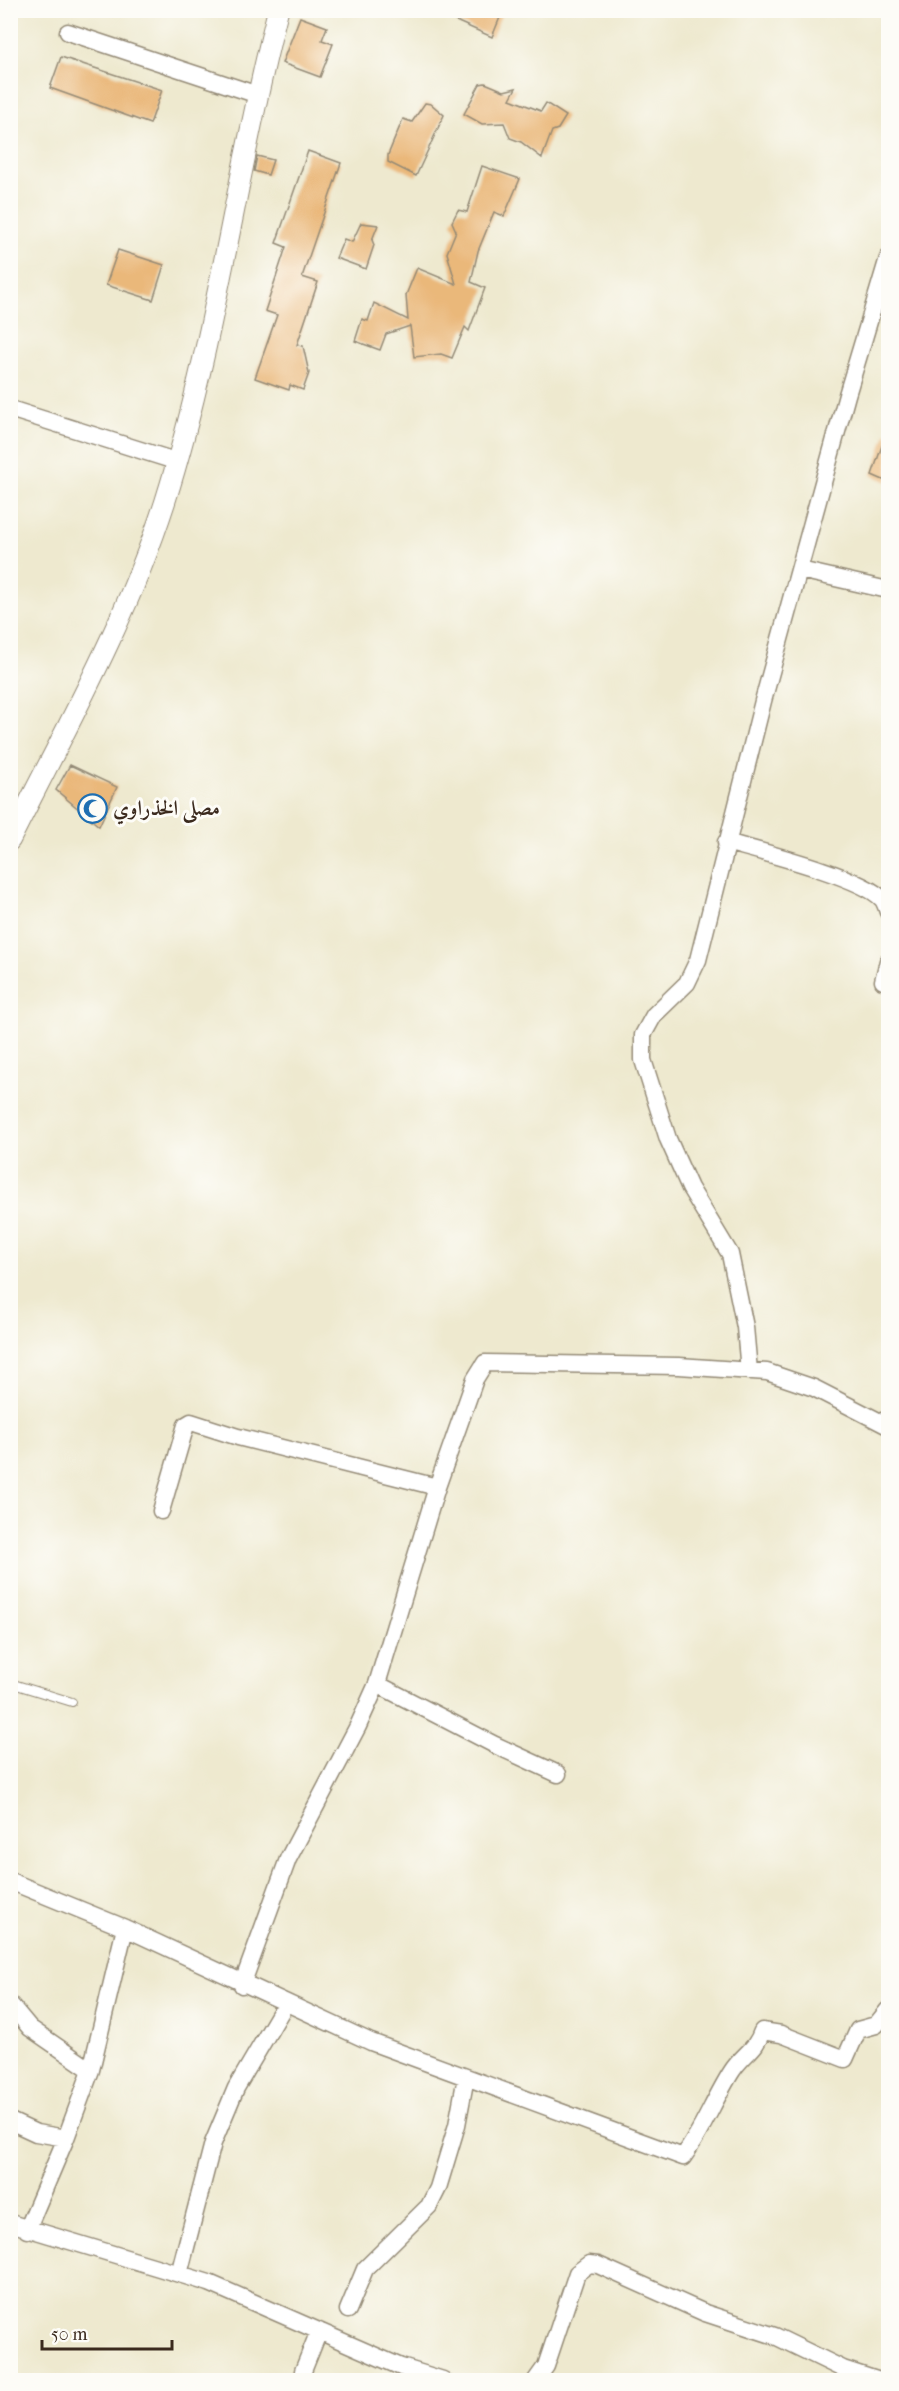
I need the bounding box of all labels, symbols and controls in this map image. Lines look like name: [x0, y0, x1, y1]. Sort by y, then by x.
mosque icon: مصلى الخذراوي: [76, 792, 108, 824]
place label: مصلى الخذراوي: [113, 796, 220, 825]
scale bar: [42, 2313, 172, 2351]
text: 50 m: [51, 2324, 88, 2345]

